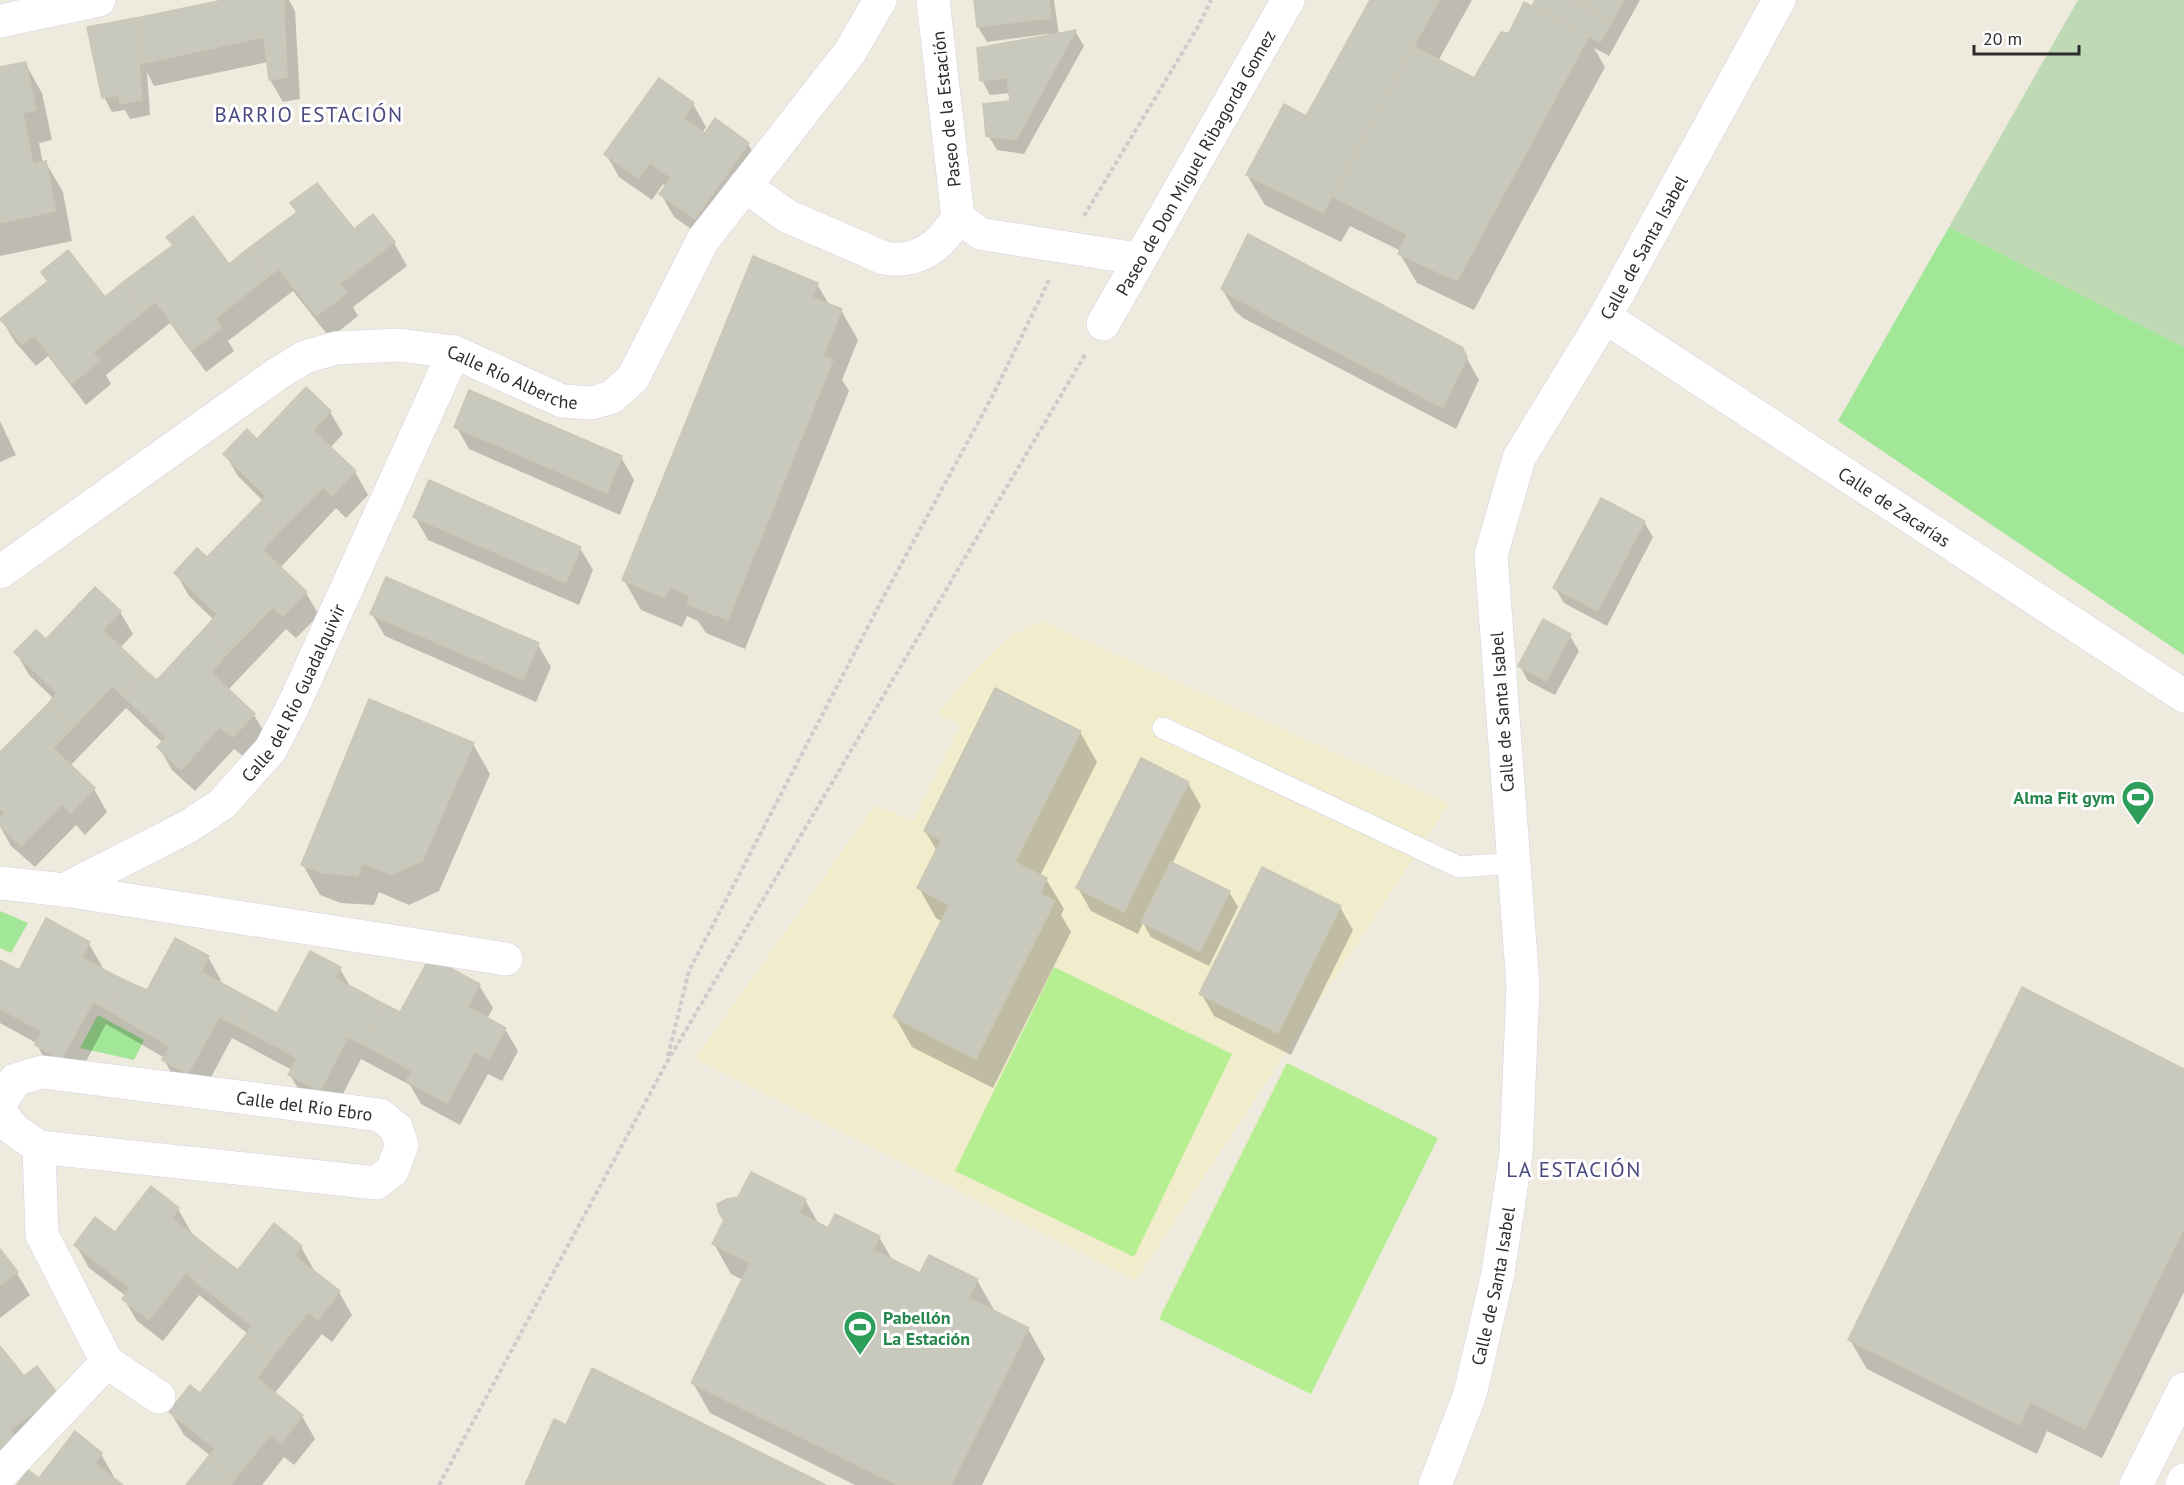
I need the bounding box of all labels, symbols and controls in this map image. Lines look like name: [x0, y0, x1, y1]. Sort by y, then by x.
scale bar: [1974, 18, 2079, 56]
street label: Paseo de Don Miguel Ribagorda Gomez: [1110, 26, 1280, 299]
text: 20 m: [1983, 27, 2022, 50]
street label: Paseo de la Estación: [926, 30, 966, 188]
district label: BARRIO ESTACIÓN: [214, 101, 404, 128]
street label: Calle de Santa Isabel: [1594, 170, 1692, 324]
street label: Calle Río Alberche: [446, 340, 578, 414]
street label: Calle de Zacarías: [1834, 461, 1955, 552]
street label: Calle del Río Guadalquivir: [236, 600, 350, 786]
street label: Calle de Santa Isabel: [1485, 630, 1519, 793]
sports icon: Alma Fit gym: [2120, 779, 2156, 826]
place label: Alma Fit gym: [2013, 786, 2115, 809]
street label: Calle del Río Ebro: [235, 1085, 374, 1125]
district label: LA ESTACIÓN: [1506, 1156, 1642, 1183]
street label: Calle de Santa Isabel: [1466, 1204, 1519, 1367]
place label: Pabellón La Estación: [883, 1306, 970, 1350]
sports icon: Pabellón La Estación: [842, 1309, 878, 1356]

